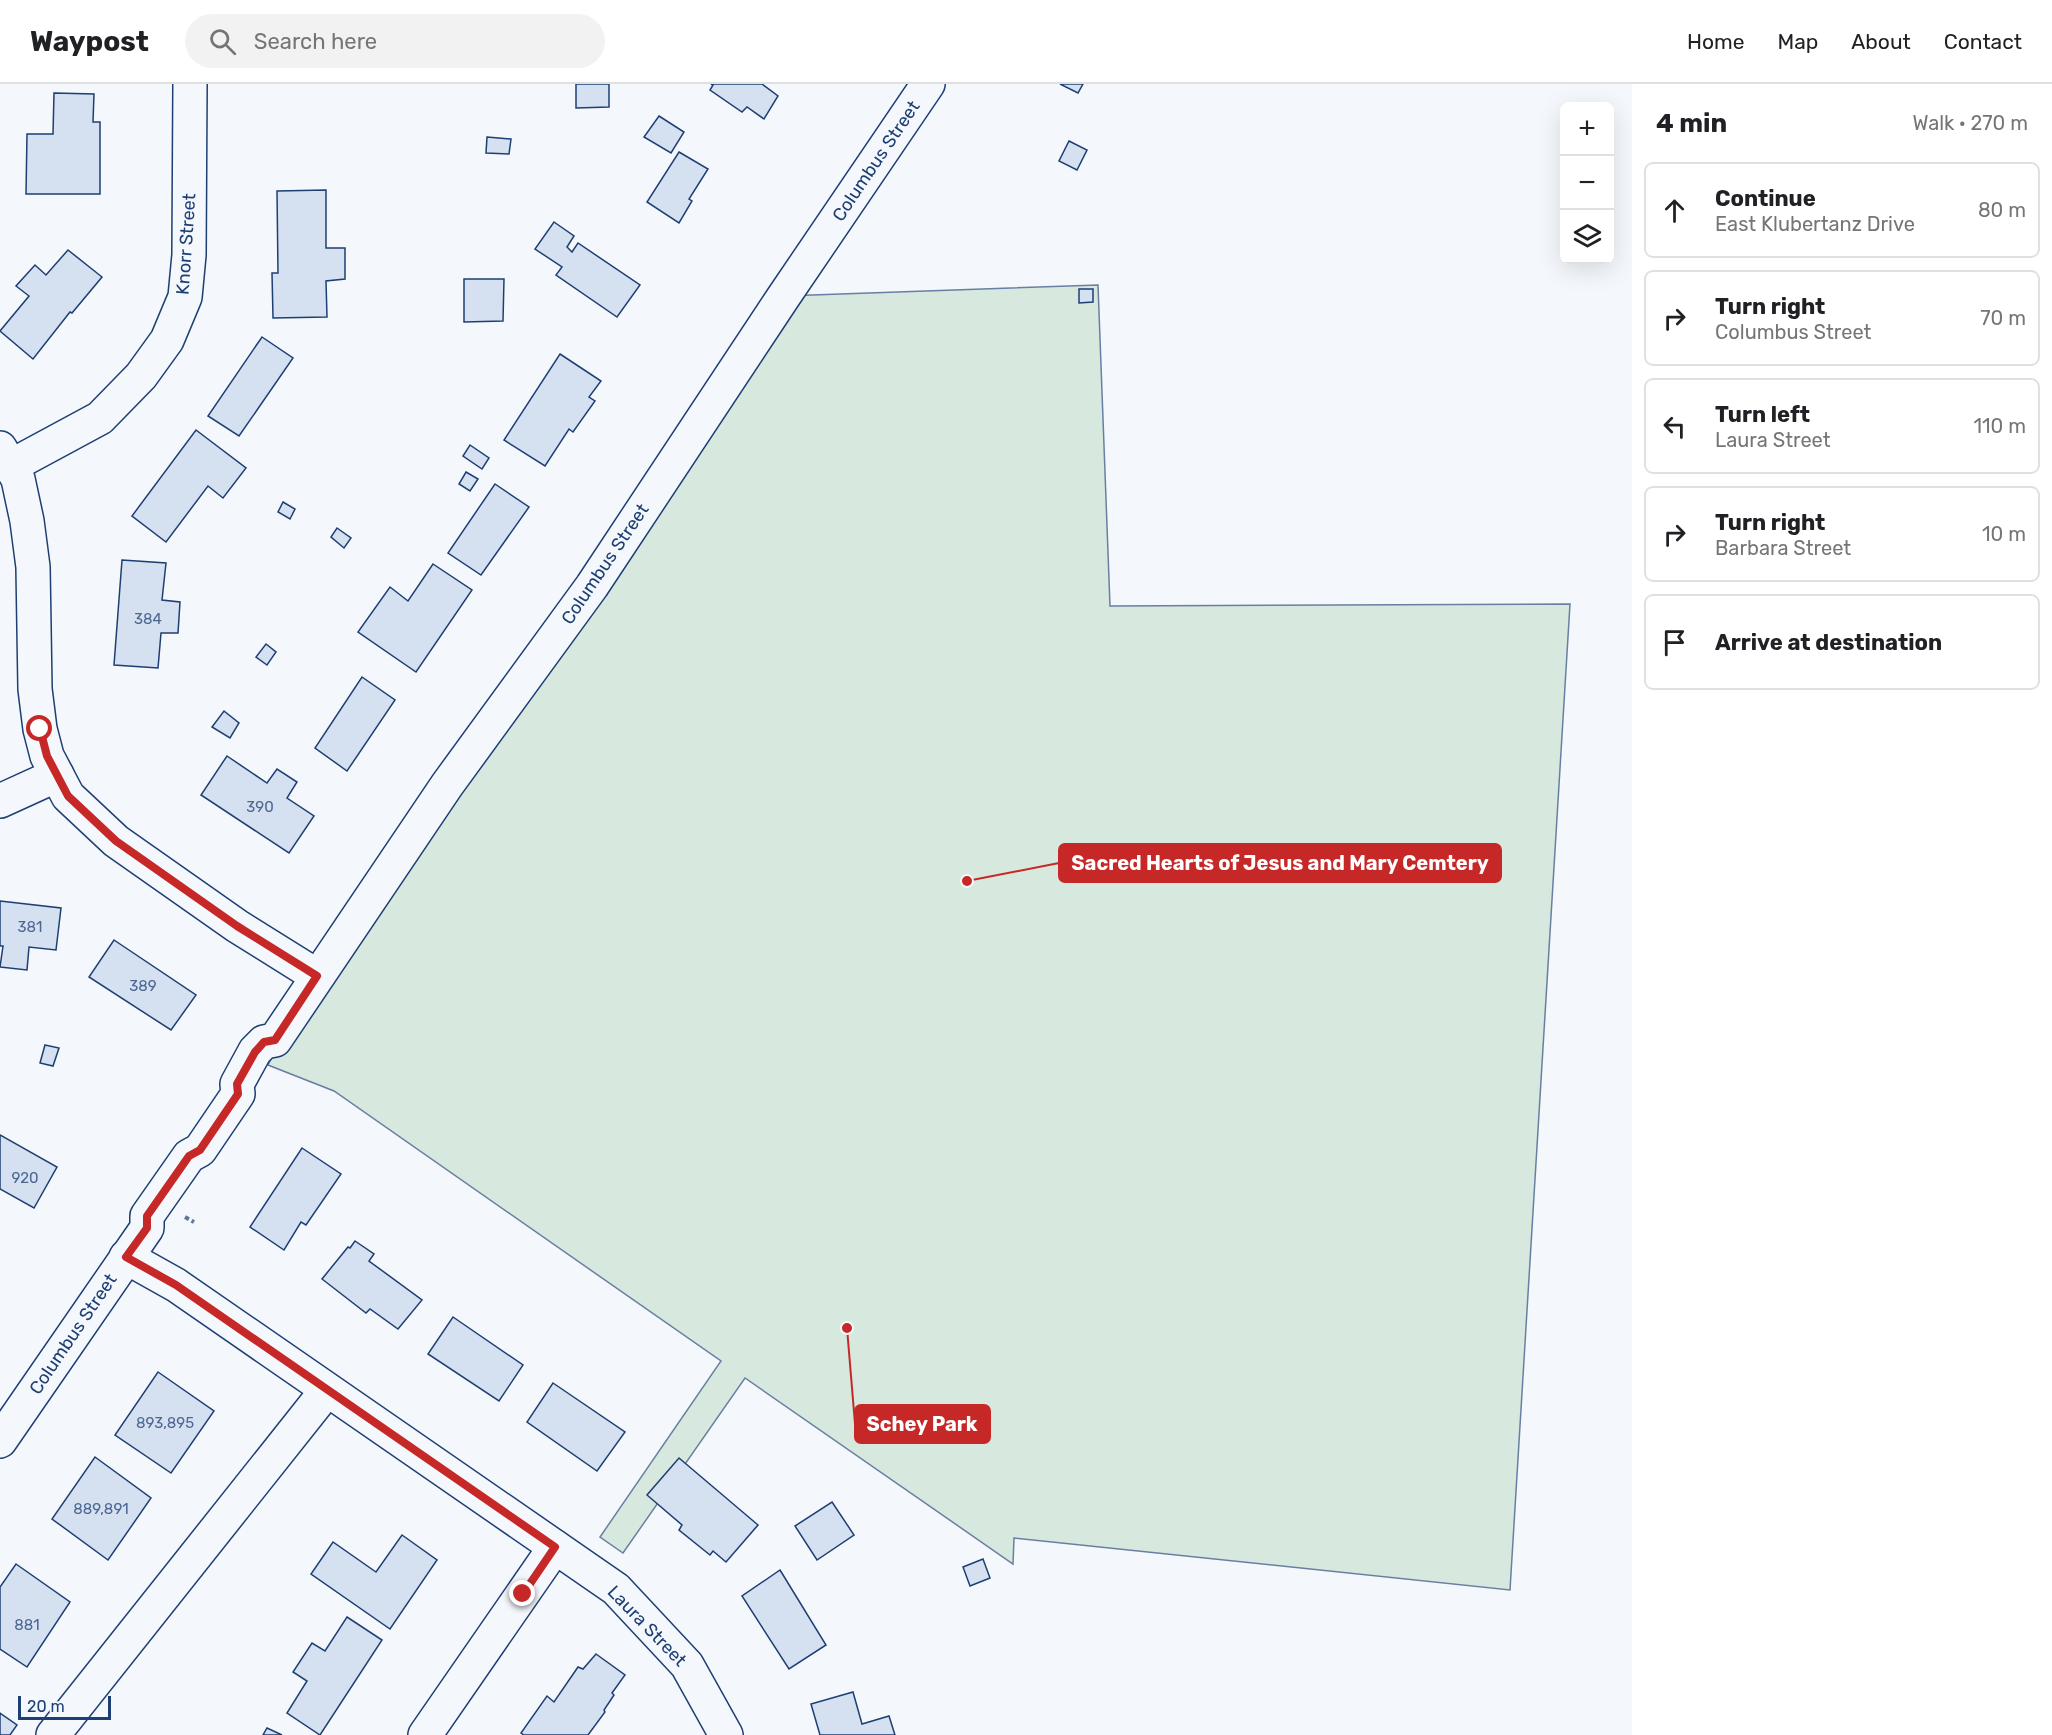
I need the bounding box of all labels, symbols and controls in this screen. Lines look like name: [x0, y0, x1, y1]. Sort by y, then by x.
search box: [185, 14, 605, 68]
text: Waypost: [30, 25, 149, 58]
icon: search: [206, 25, 239, 58]
text: Search here: [254, 28, 377, 55]
text: Home: [1687, 29, 1744, 54]
text: Map: [1777, 29, 1818, 54]
text: About: [1851, 29, 1911, 54]
text: Contact: [1944, 29, 2022, 54]
street label: Columbus Street: [828, 97, 924, 225]
map controls: [1560, 102, 1614, 264]
button: +: [1560, 102, 1614, 156]
text: 4 min: [1656, 108, 1727, 139]
text: Walk · 270 m: [1913, 111, 2028, 135]
button: −: [1560, 156, 1614, 210]
text: Continue: [1715, 185, 1816, 212]
street label: Knorr Street: [171, 192, 201, 296]
icon: ahead: [1658, 194, 1691, 227]
text: 80 m: [1978, 198, 2026, 222]
button: layers: [1560, 210, 1614, 264]
text: East Klubertanz Drive: [1715, 212, 1915, 236]
text: Turn right: [1715, 293, 1825, 320]
icon: right: [1658, 302, 1691, 335]
text: 70 m: [1980, 306, 2026, 330]
text: Columbus Street: [1715, 320, 1871, 344]
text: Turn left: [1715, 401, 1810, 428]
icon: left: [1658, 410, 1691, 443]
text: 110 m: [1974, 414, 2026, 438]
text: Laura Street: [1715, 428, 1831, 452]
street label: Columbus Street: [557, 500, 653, 628]
text: Turn right: [1715, 509, 1825, 536]
icon: right: [1658, 518, 1691, 551]
text: 10 m: [1982, 522, 2026, 546]
text: Barbara Street: [1715, 536, 1851, 560]
house number: 384: [134, 610, 162, 628]
icon: arrive: [1658, 626, 1691, 659]
text: Arrive at destination: [1715, 629, 1942, 656]
route start: [26, 715, 52, 741]
house number: 390: [246, 798, 274, 816]
callout: Sacred Hearts of Jesus and Mary Cemtery: [1059, 844, 1501, 882]
text: Sacred Hearts of Jesus and Mary Cemtery: [1071, 851, 1489, 875]
house number: 381: [18, 918, 42, 936]
house number: 389: [129, 977, 157, 995]
house number: 920: [11, 1169, 39, 1187]
street label: Columbus Street: [25, 1270, 121, 1398]
callout: Schey Park: [855, 1405, 990, 1443]
text: Schey Park: [866, 1412, 978, 1436]
house number: 893,895: [136, 1414, 194, 1432]
house number: 889,891: [73, 1500, 129, 1518]
route end: [509, 1580, 535, 1606]
street label: Laura Street: [603, 1581, 691, 1671]
house number: 881: [14, 1616, 40, 1634]
scale bar: [18, 1693, 111, 1720]
text: 20 m: [27, 1697, 65, 1716]

